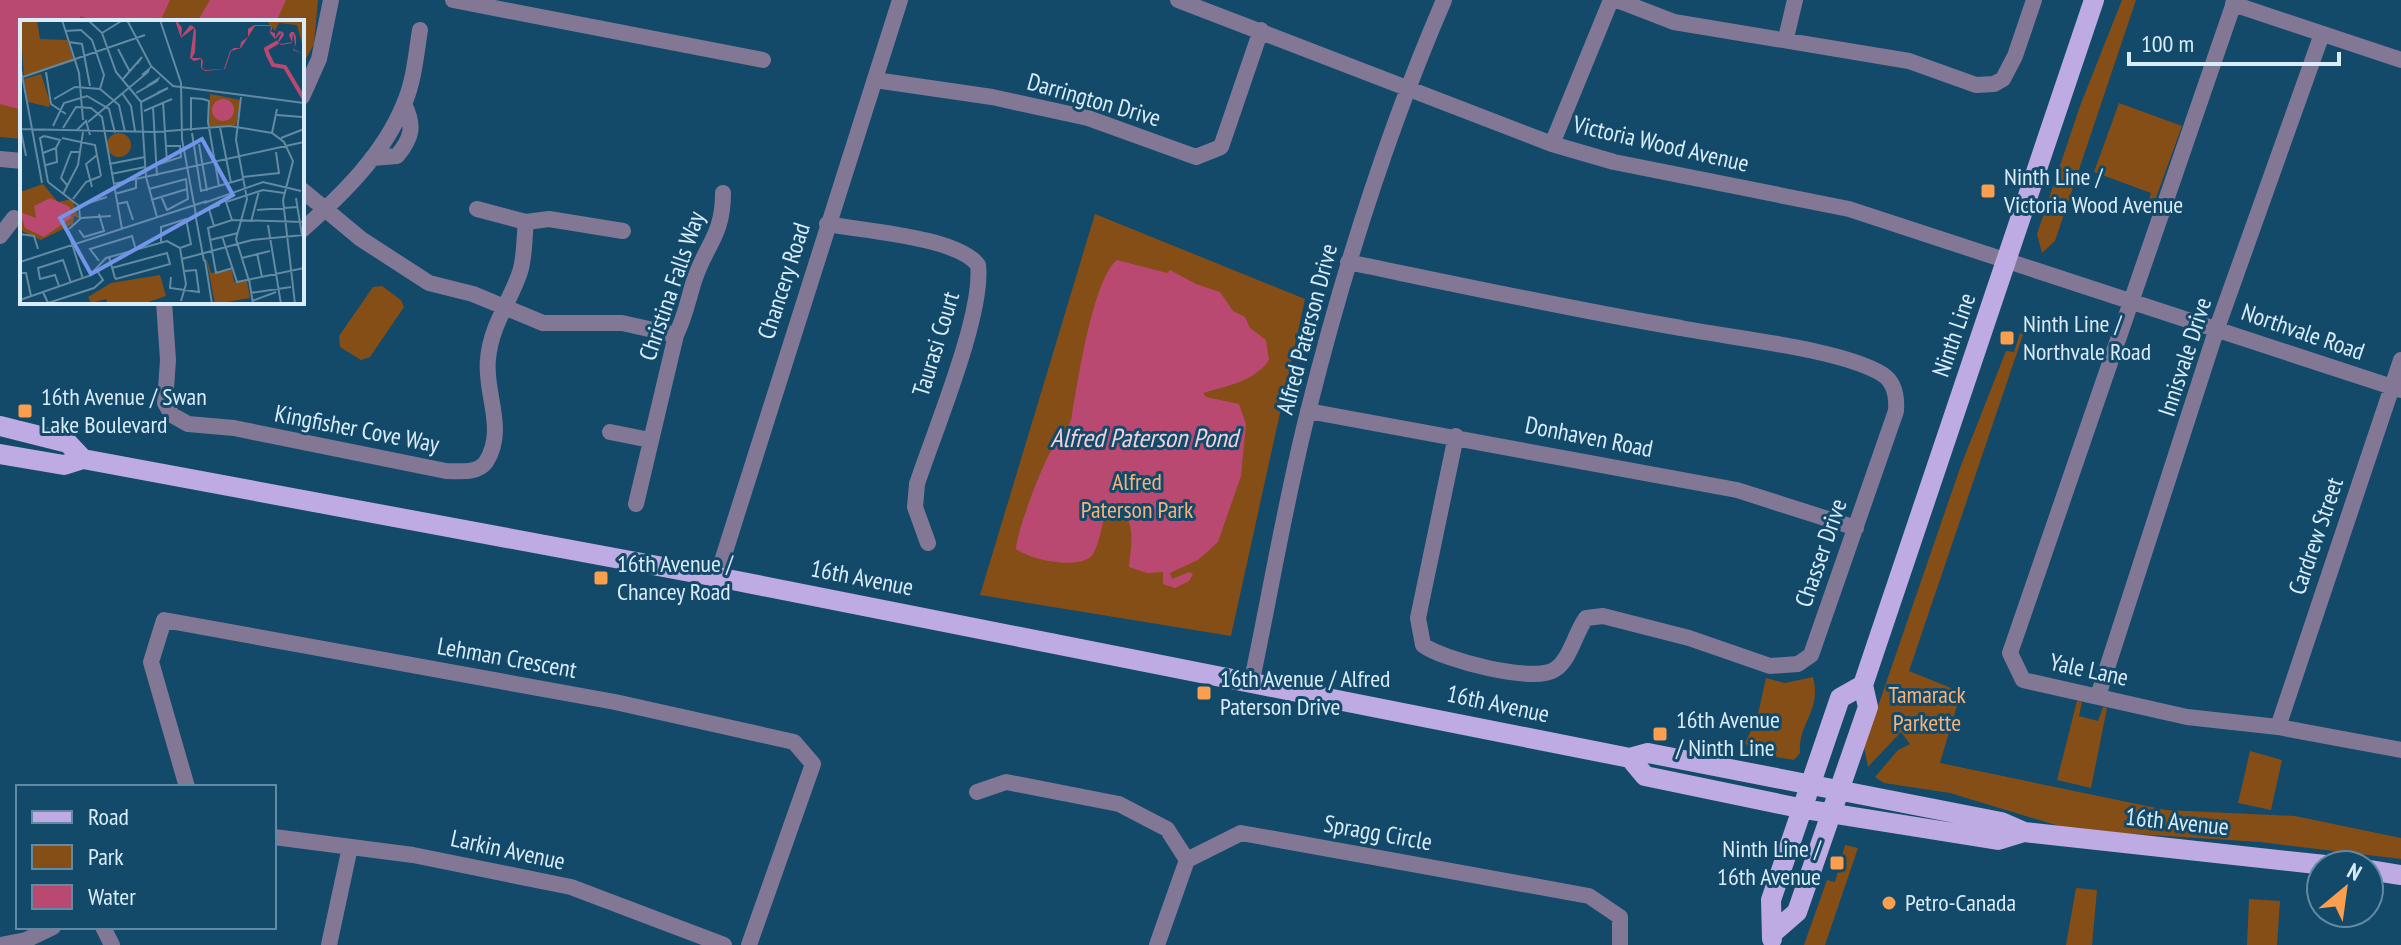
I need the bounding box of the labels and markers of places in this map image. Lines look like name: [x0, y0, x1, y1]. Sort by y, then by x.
place label: Ninth Line / Victoria Wood Avenue: [2003, 161, 2183, 220]
marker: Ninth Line / Victoria Wood Avenue: [1979, 182, 1997, 200]
place label: Ninth Line / Northvale Road: [2023, 308, 2151, 367]
marker: Ninth Line / Northvale Road: [1998, 329, 2016, 347]
place label: 16th Avenue / Swan Lake Boulevard: [41, 381, 207, 440]
marker: 16th Avenue / Swan Lake Boulevard: [16, 402, 34, 420]
place label: 16th Avenue / Chancey Road: [617, 548, 734, 607]
marker: 16th Avenue / Chancey Road: [592, 569, 610, 587]
place label: 16th Avenue / Alfred Paterson Drive: [1220, 663, 1391, 722]
marker: 16th Avenue / Alfred Paterson Drive: [1195, 684, 1213, 702]
place label: 16th Avenue / Ninth Line: [1675, 704, 1780, 763]
marker: 16th Avenue / Ninth Line: [1651, 725, 1669, 743]
place label: Ninth Line / 16th Avenue: [1717, 833, 1822, 892]
marker: Ninth Line / 16th Avenue: [1828, 854, 1846, 872]
place label: Petro-Canada: [1905, 887, 2016, 918]
marker: Petro-Canada: [1880, 894, 1898, 912]

